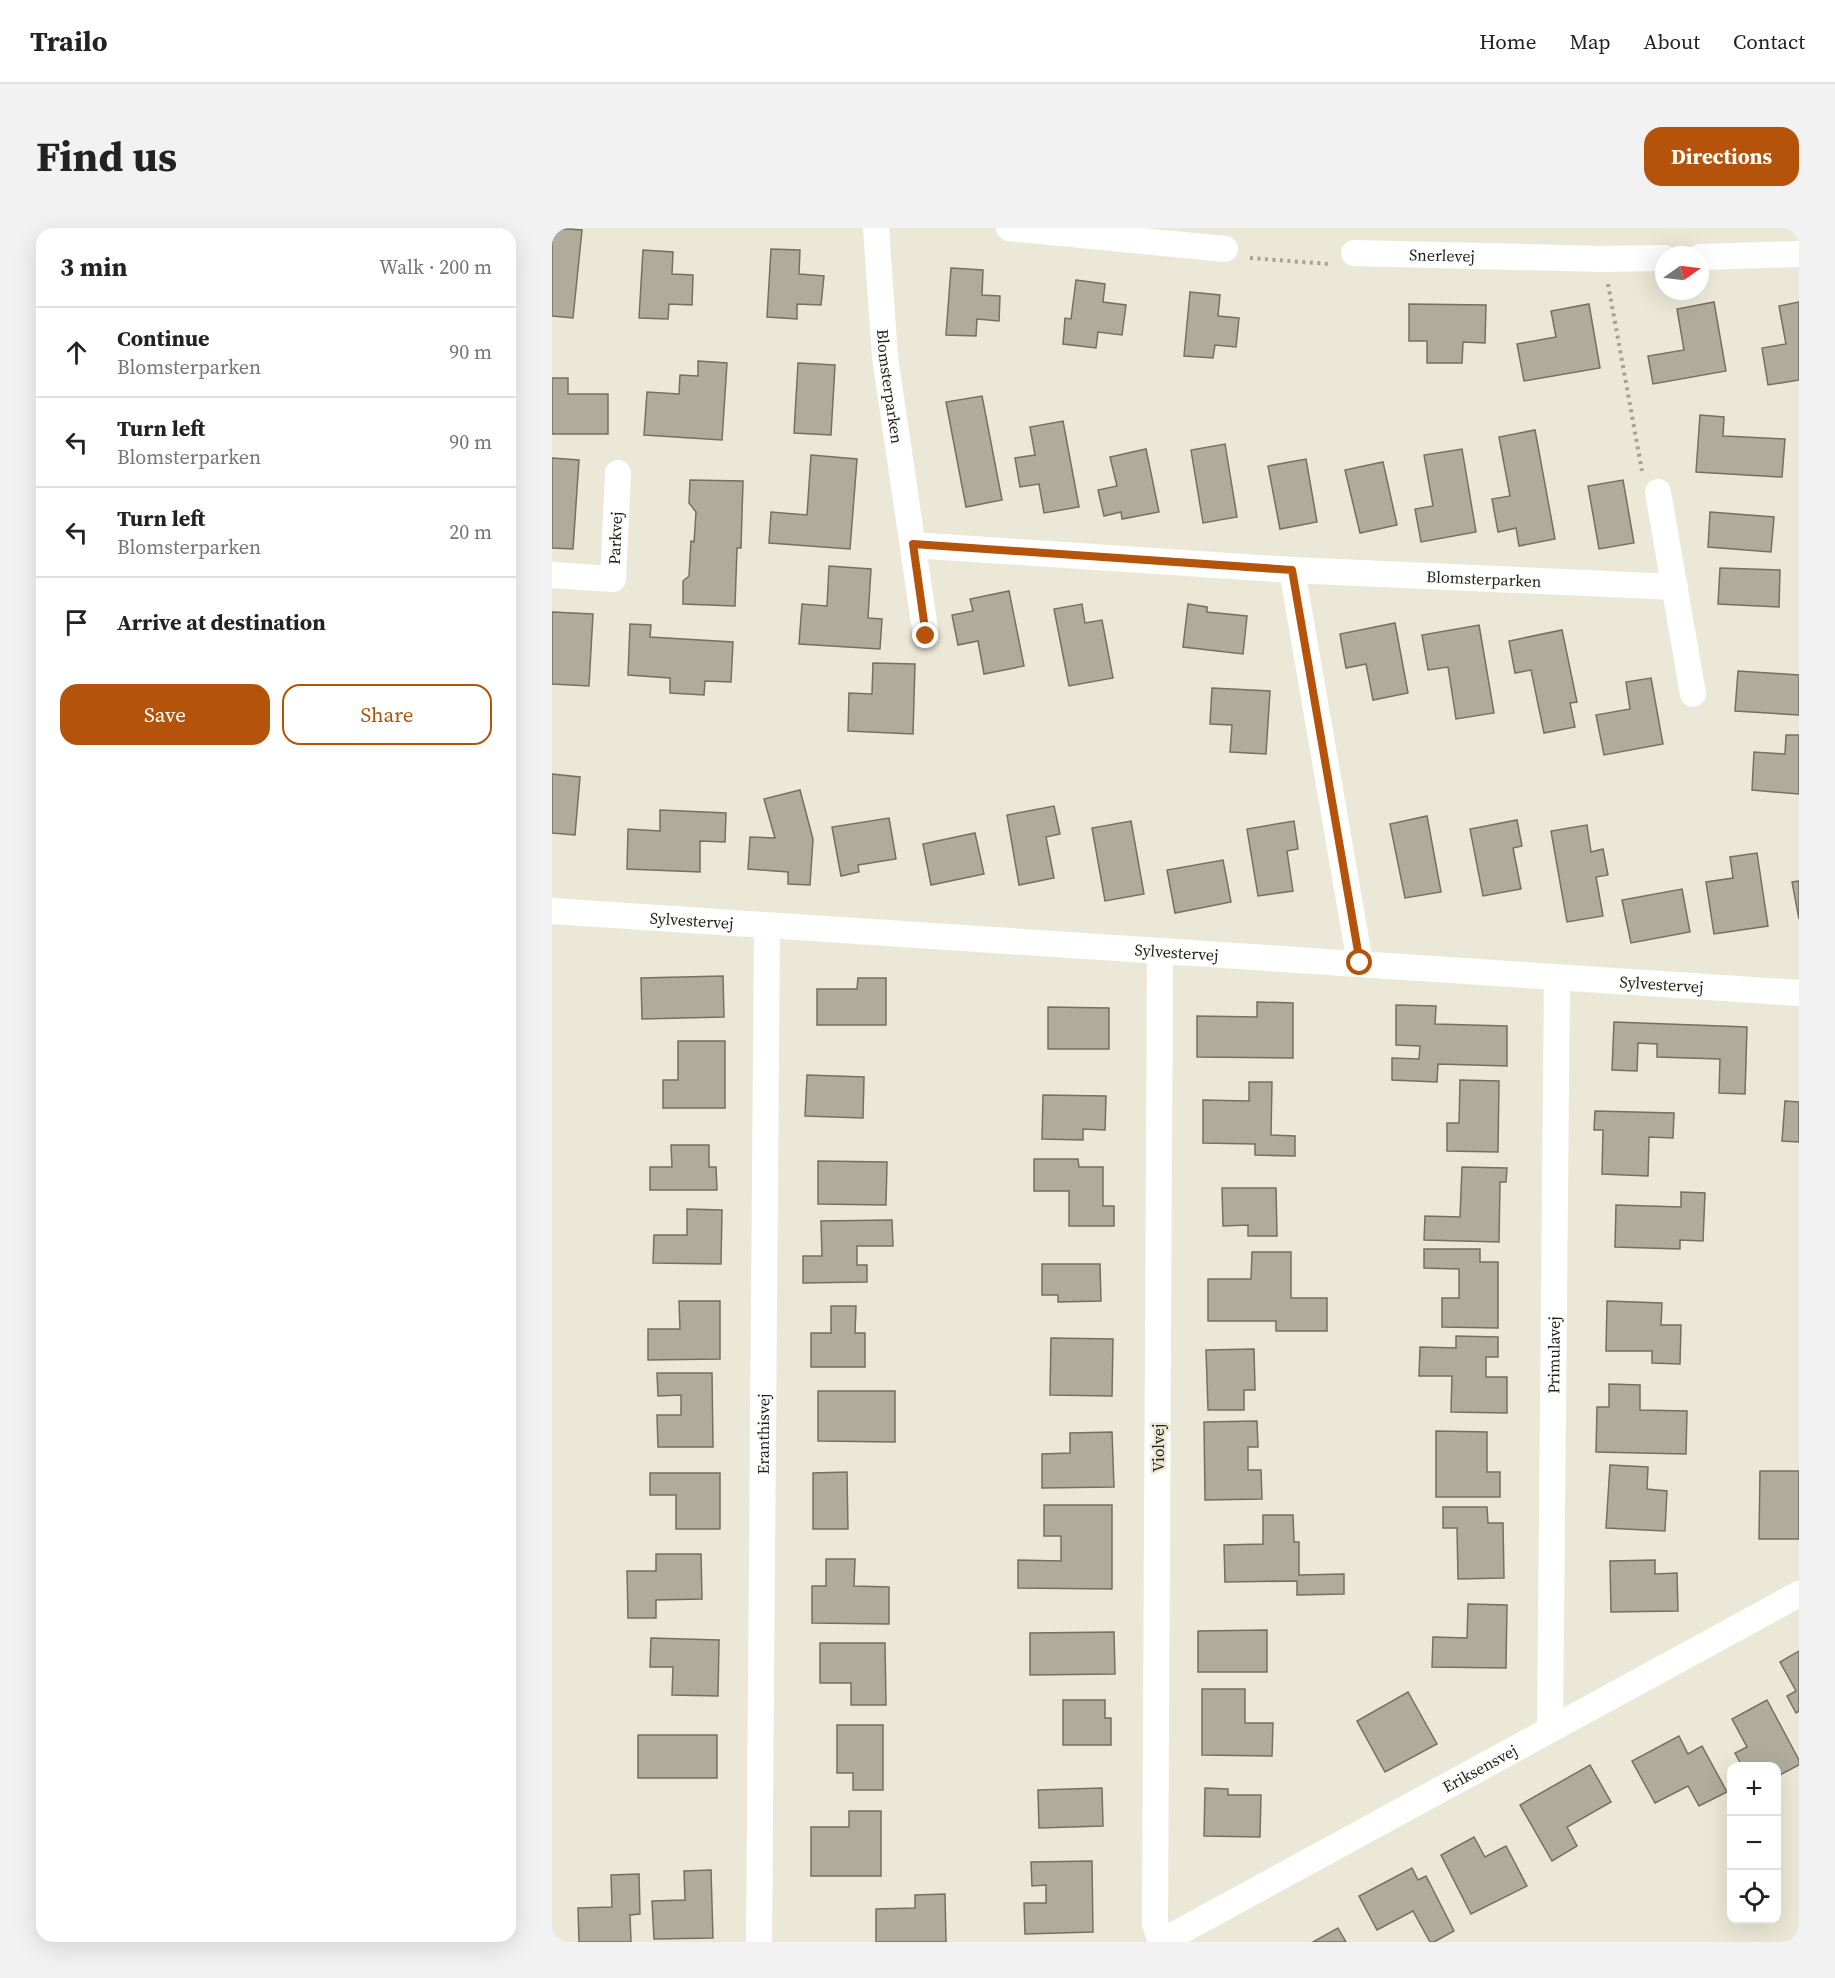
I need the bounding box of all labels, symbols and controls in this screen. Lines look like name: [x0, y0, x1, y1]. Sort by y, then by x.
text: Trailo: [30, 22, 108, 60]
text: Home: [1479, 27, 1537, 56]
text: Map: [1570, 27, 1611, 56]
text: About: [1644, 27, 1700, 56]
text: Contact: [1733, 27, 1805, 56]
text: Find us: [36, 127, 177, 185]
button: Directions: [1644, 127, 1799, 186]
street label: Snerlevej: [1409, 243, 1475, 267]
north arrow: [1655, 246, 1709, 300]
text: 3 min: [60, 249, 127, 285]
text: Walk · 200 m: [379, 253, 492, 281]
text: Continue: [117, 323, 210, 353]
street label: Blomsterparken: [872, 328, 909, 445]
icon: ahead: [60, 336, 93, 369]
text: 90 m: [449, 338, 492, 366]
text: Blomsterparken: [117, 353, 261, 381]
text: Turn left: [117, 413, 205, 443]
icon: left: [60, 426, 93, 459]
text: 90 m: [449, 428, 492, 456]
text: Blomsterparken: [117, 443, 261, 471]
text: Turn left: [117, 503, 205, 533]
street label: Parkvej: [603, 511, 627, 565]
icon: left: [60, 516, 93, 549]
text: 20 m: [449, 518, 492, 546]
text: Blomsterparken: [117, 533, 261, 561]
street label: Blomsterparken: [1426, 565, 1542, 592]
icon: arrive: [60, 606, 93, 639]
text: Arrive at destination: [117, 607, 326, 637]
route end: [912, 622, 938, 648]
button: Save: [60, 684, 270, 745]
button: Share: [282, 684, 492, 745]
street label: Sylvestervej: [649, 906, 734, 934]
street label: Sylvestervej: [1134, 938, 1219, 966]
route start: [1346, 949, 1372, 975]
street label: Sylvestervej: [1619, 970, 1704, 998]
street label: Primulavej: [1542, 1316, 1565, 1394]
street label: Eranthisvej: [752, 1393, 774, 1475]
street label: Violvej: [1147, 1424, 1169, 1472]
street label: Eriksensvej: [1438, 1739, 1521, 1797]
map controls: [1727, 1762, 1781, 1924]
button: +: [1727, 1762, 1781, 1816]
button: −: [1727, 1816, 1781, 1870]
button: locate: [1727, 1870, 1781, 1924]

